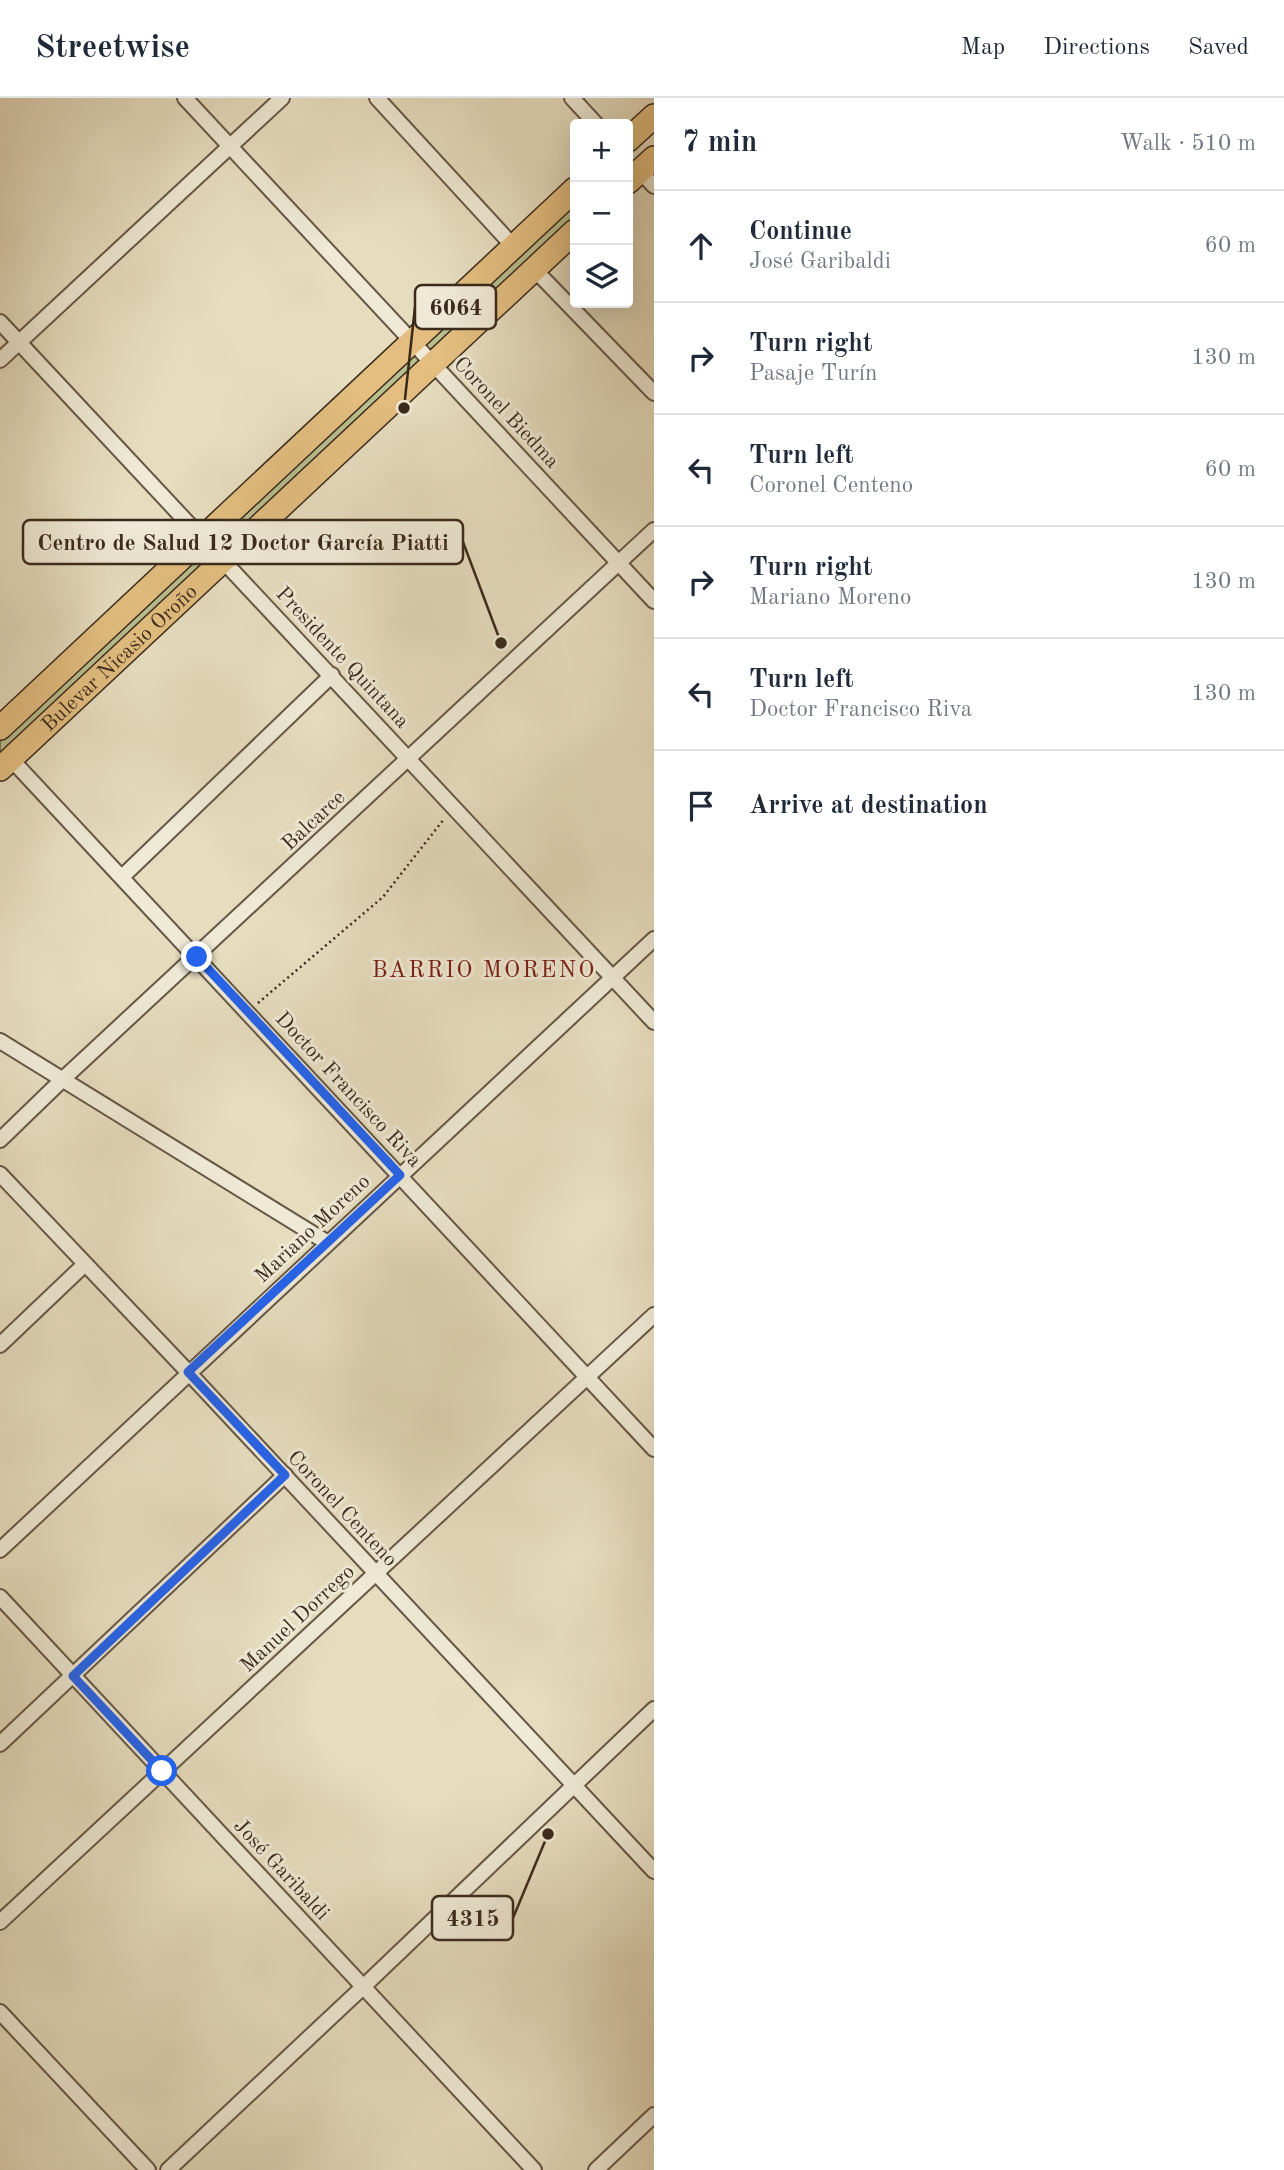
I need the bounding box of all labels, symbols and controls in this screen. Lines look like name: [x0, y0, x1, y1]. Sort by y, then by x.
text: Streetwise: [35, 32, 190, 65]
text: Map: [961, 36, 1005, 60]
text: Directions: [1043, 36, 1150, 60]
text: Saved: [1188, 36, 1249, 60]
map controls: [570, 119, 633, 308]
button: +: [570, 119, 633, 182]
text: 7 min: [682, 128, 757, 158]
text: Walk · 510 m: [1120, 132, 1256, 155]
button: −: [570, 182, 633, 245]
text: Continue: [749, 219, 852, 245]
icon: ahead: [682, 227, 720, 265]
text: 60 m: [1205, 234, 1256, 257]
button: layers: [570, 245, 633, 308]
text: José Garibaldi: [749, 250, 891, 273]
callout: 6064: [415, 285, 496, 329]
text: 6064: [429, 297, 483, 320]
text: Turn right: [749, 331, 872, 357]
icon: right: [682, 339, 720, 377]
text: 130 m: [1191, 346, 1256, 369]
street label: Coronel Biedma: [449, 353, 563, 473]
text: Pasaje Turín: [749, 362, 877, 385]
text: Turn left: [749, 443, 854, 469]
icon: left: [682, 451, 720, 489]
text: 60 m: [1205, 458, 1256, 481]
text: Coronel Centeno: [749, 474, 913, 497]
callout: Centro de Salud 12 Doctor García Piatti: [23, 520, 463, 564]
text: Centro de Salud 12 Doctor García Piatti: [37, 532, 449, 555]
text: Turn right: [749, 555, 872, 581]
icon: right: [682, 563, 720, 601]
text: 130 m: [1191, 570, 1256, 593]
street label: Bulevar Nicasio Oroño: [38, 581, 202, 736]
street label: Presidente Quintana: [271, 583, 413, 733]
text: Mariano Moreno: [749, 586, 911, 609]
text: Turn left: [749, 667, 854, 693]
icon: left: [682, 675, 720, 713]
text: 130 m: [1191, 682, 1256, 705]
text: Doctor Francisco Riva: [749, 698, 972, 721]
street label: Balcarce: [279, 787, 350, 855]
icon: arrive: [682, 787, 720, 825]
text: Arrive at destination: [749, 793, 988, 819]
route end: [181, 941, 212, 972]
district label: BARRIO MORENO: [372, 959, 596, 982]
street label: Doctor Francisco Riva: [271, 1008, 425, 1172]
street label: Mariano Moreno: [252, 1171, 374, 1287]
street label: Coronel Centeno: [283, 1447, 401, 1571]
street label: Manuel Dorrego: [237, 1561, 359, 1677]
route start: [146, 1755, 177, 1786]
street label: José Garibaldi: [229, 1815, 333, 1925]
callout: 4315: [432, 1896, 513, 1940]
text: 4315: [446, 1908, 500, 1931]

